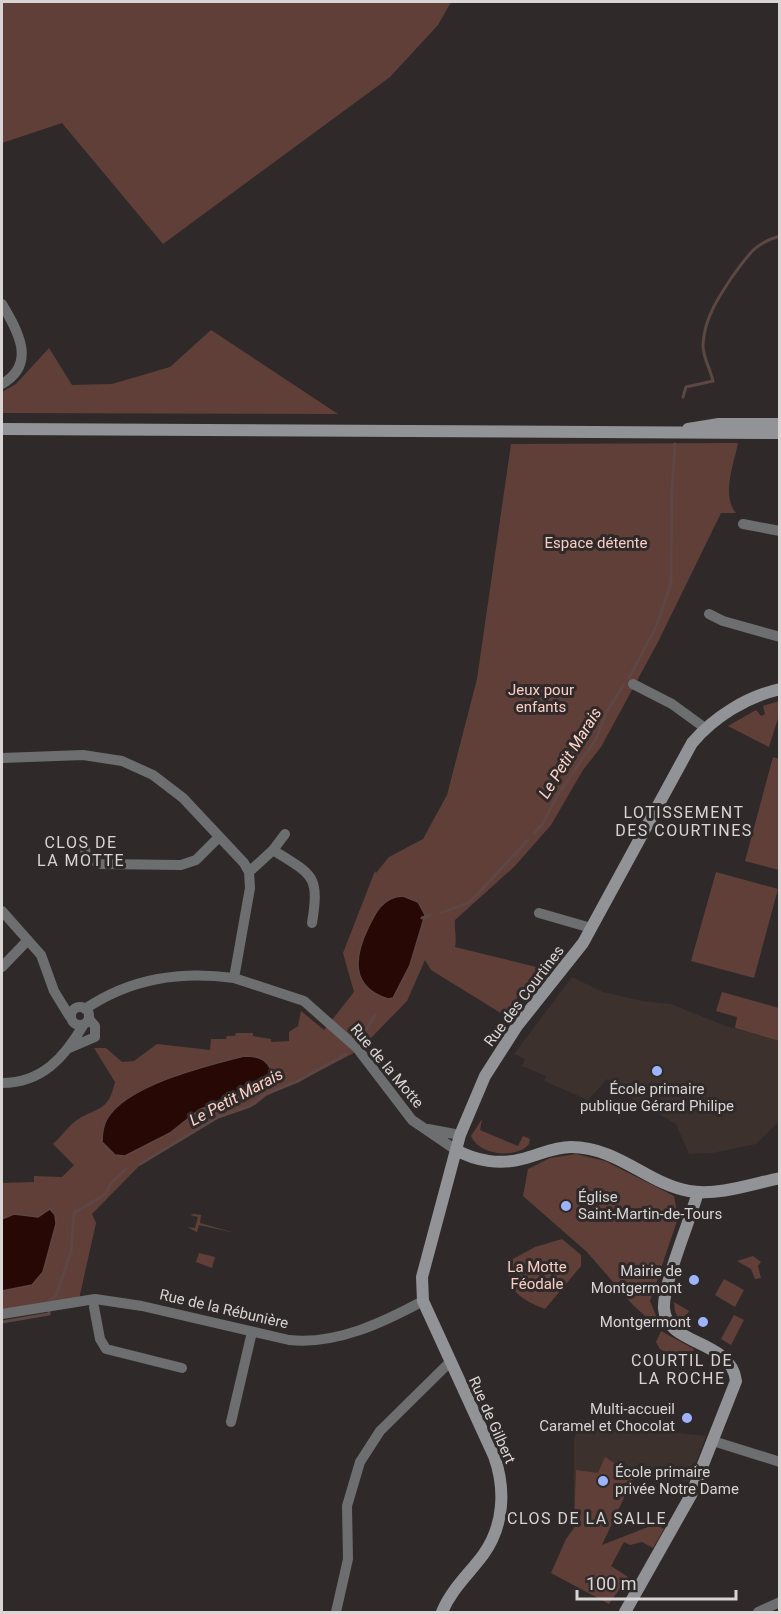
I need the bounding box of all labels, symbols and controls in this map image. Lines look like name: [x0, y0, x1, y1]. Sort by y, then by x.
park label: Espace détente: [545, 534, 647, 552]
park label: Jeux pour enfants: [508, 681, 574, 716]
water label: Le Petit Marais: [535, 704, 605, 802]
district label: LOTISSEMENT DES COURTINES: [615, 803, 753, 840]
district label: CLOS DE LA MOTTE: [37, 833, 125, 870]
street label: Rue des Courtines: [480, 942, 568, 1050]
street label: Rue de la Motte: [347, 1020, 427, 1112]
water label: Le Petit Marais: [186, 1064, 286, 1130]
marker: École primaire publique Gérard Philipe: [650, 1064, 664, 1078]
place label: École primaire publique Gérard Philipe: [580, 1080, 734, 1115]
place label: Église Saint-Martin-de-Tours: [578, 1188, 722, 1223]
marker: Église Saint-Martin-de-Tours: [559, 1199, 573, 1213]
park label: La Motte Féodale: [507, 1258, 567, 1293]
place label: Mairie de Montgermont: [591, 1262, 682, 1297]
marker: Mairie de Montgermont: [687, 1273, 701, 1287]
street label: Rue de la Rébunière: [158, 1285, 290, 1333]
place label: Montgermont: [600, 1313, 691, 1331]
marker: Montgermont: [696, 1315, 710, 1329]
district label: COURTIL DE LA ROCHE: [631, 1351, 733, 1388]
street label: Rue de Gilbert: [465, 1374, 519, 1466]
place label: Multi-accueil Caramel et Chocolat: [539, 1400, 675, 1435]
marker: Multi-accueil Caramel et Chocolat: [680, 1411, 694, 1425]
place label: École primaire privée Notre Dame: [615, 1463, 739, 1498]
marker: École primaire privée Notre Dame: [596, 1474, 610, 1488]
district label: CLOS DE LA SALLE: [507, 1509, 667, 1528]
scale bar: [577, 1563, 736, 1601]
text: 100 m: [586, 1573, 637, 1594]

